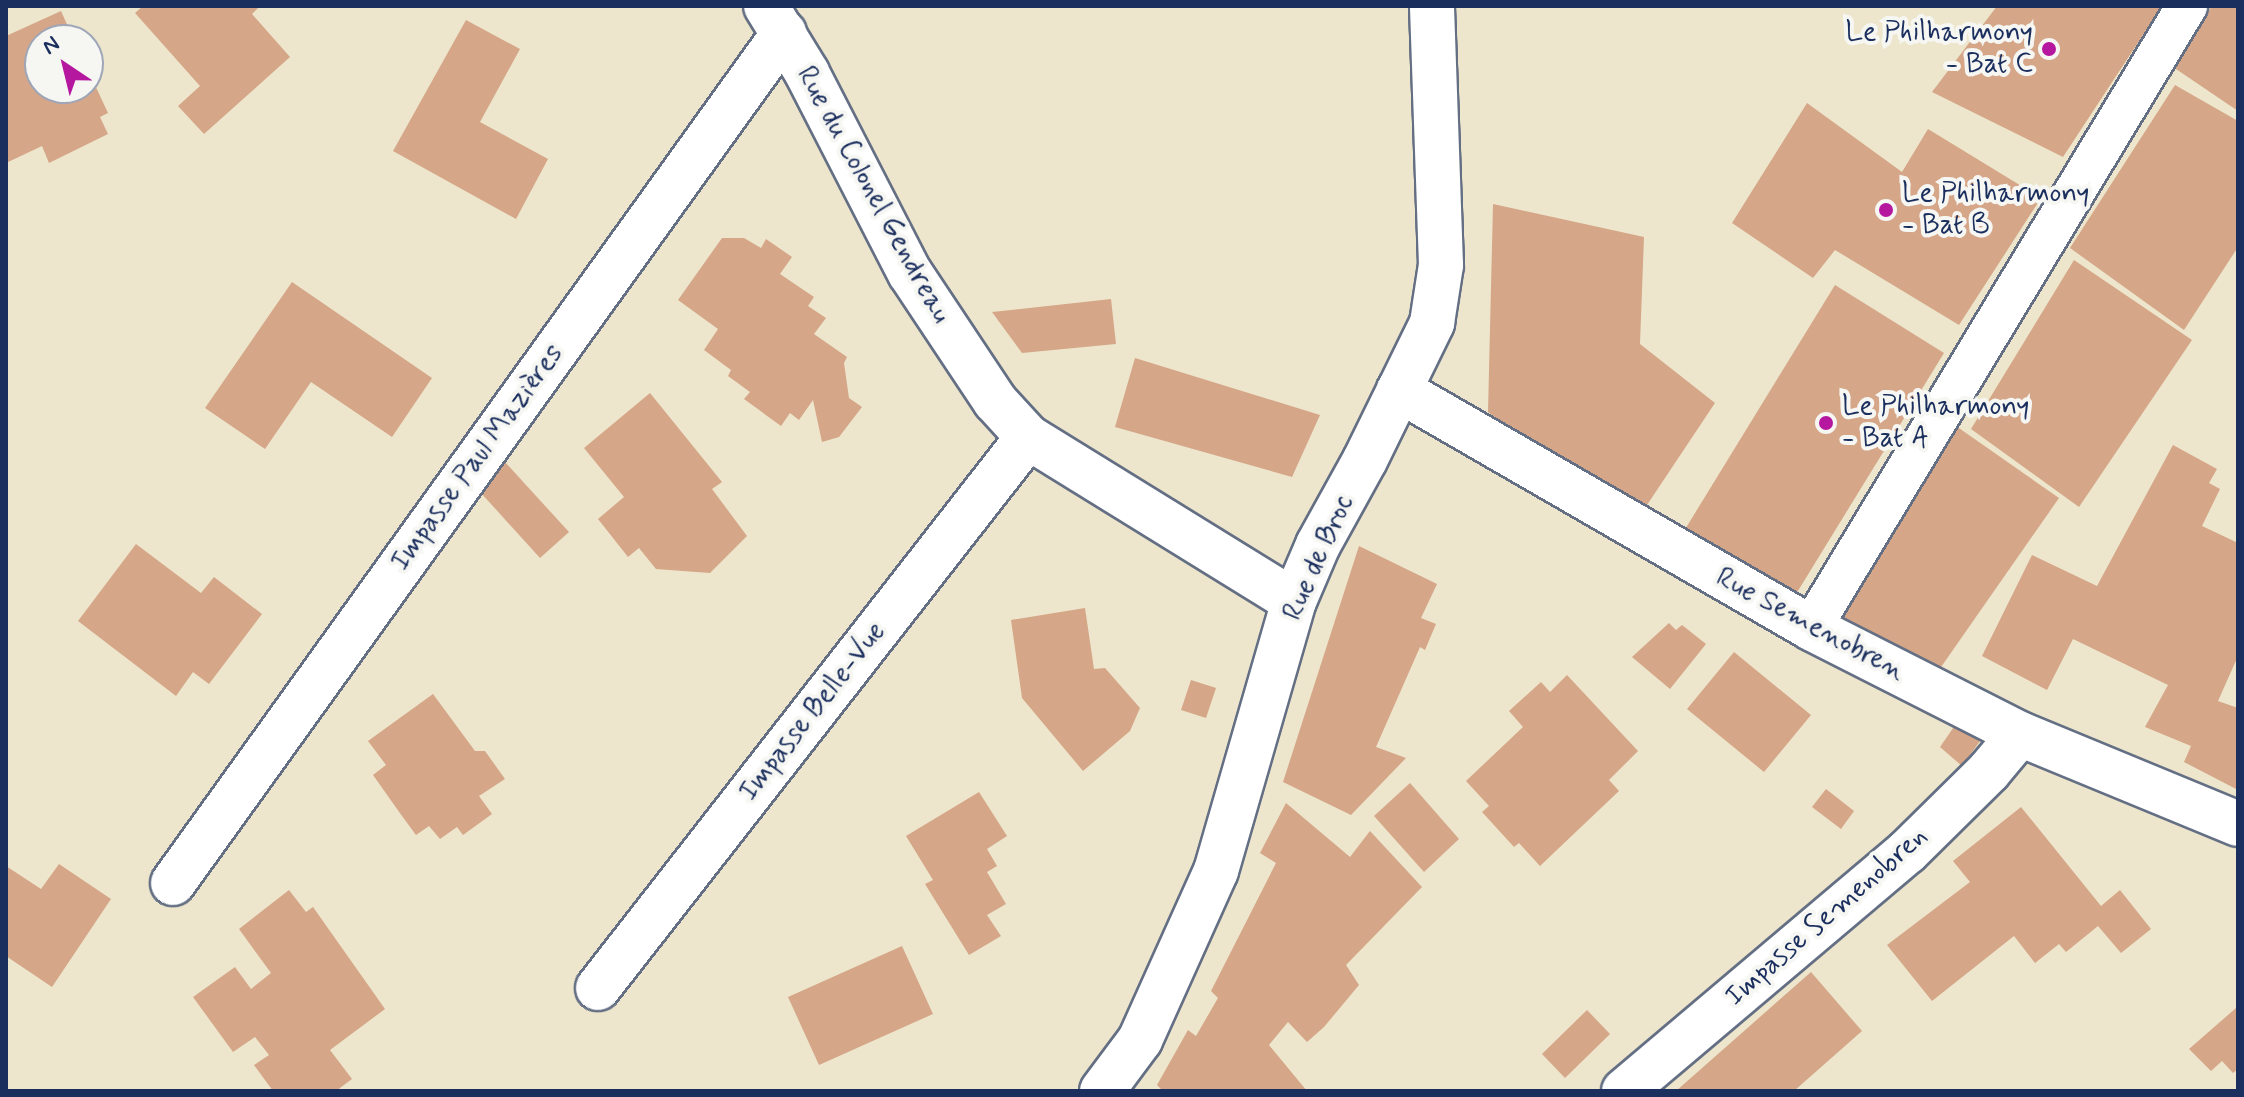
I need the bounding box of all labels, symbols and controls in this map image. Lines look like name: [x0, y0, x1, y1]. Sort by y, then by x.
place label: Le Philharmony - Bat C: [1842, 16, 2033, 82]
north arrow: [24, 24, 104, 104]
text: N: [37, 30, 65, 62]
marker: Le Philharmony - Bat C: [2040, 40, 2058, 58]
street label: Rue du Colonel Gendreau: [786, 56, 960, 334]
place label: Le Philharmony - Bat B: [1902, 177, 2093, 243]
marker: Le Philharmony - Bat B: [1877, 201, 1895, 219]
street label: Impasse Paul Mazières: [385, 339, 571, 577]
place label: Le Philharmony - Bat A: [1842, 390, 2033, 456]
marker: Le Philharmony - Bat A: [1817, 414, 1835, 432]
street label: Rue de Broc: [1276, 490, 1362, 626]
street label: Rue Semenobren: [1710, 561, 1910, 689]
street label: Impasse Belle-Vue: [733, 616, 893, 808]
street label: Impasse Semenobren: [1716, 817, 1938, 1017]

